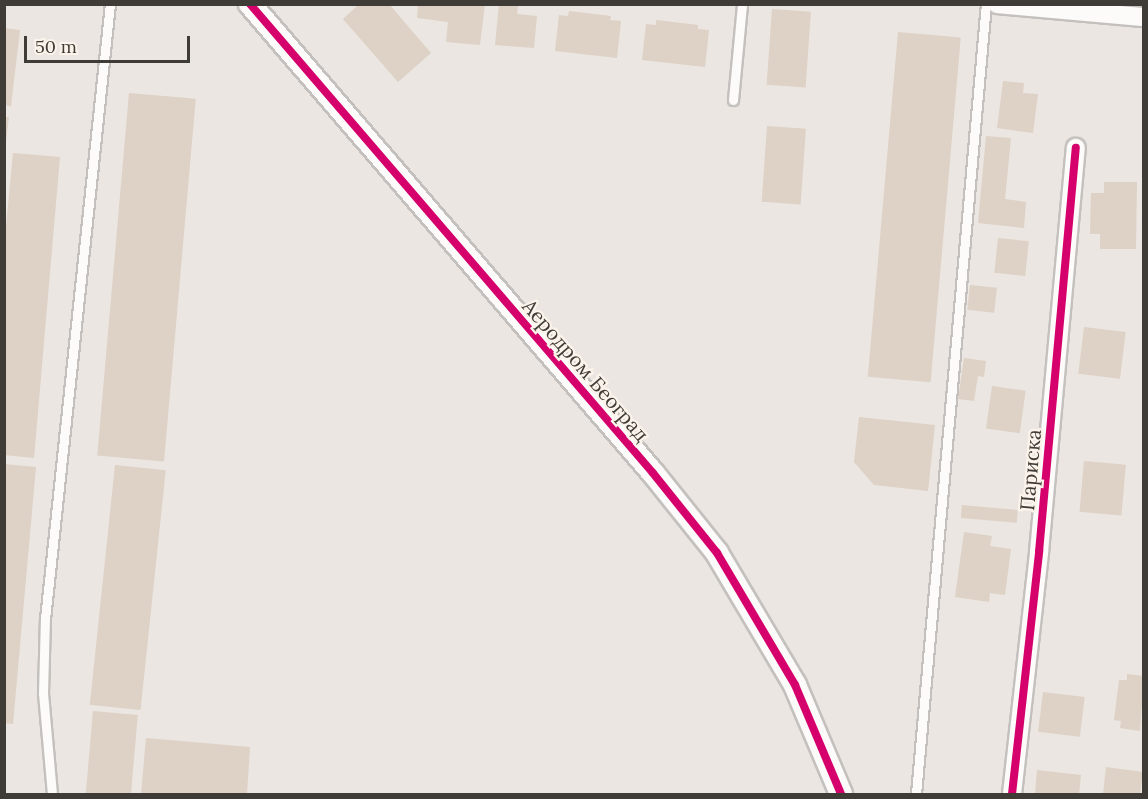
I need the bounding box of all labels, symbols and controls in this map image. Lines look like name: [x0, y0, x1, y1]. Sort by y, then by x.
scale bar: [27, 24, 194, 62]
text: 50 m: [35, 35, 77, 58]
street label: Аеродром Београд: [518, 294, 654, 446]
street label: Париска: [1014, 428, 1046, 512]

